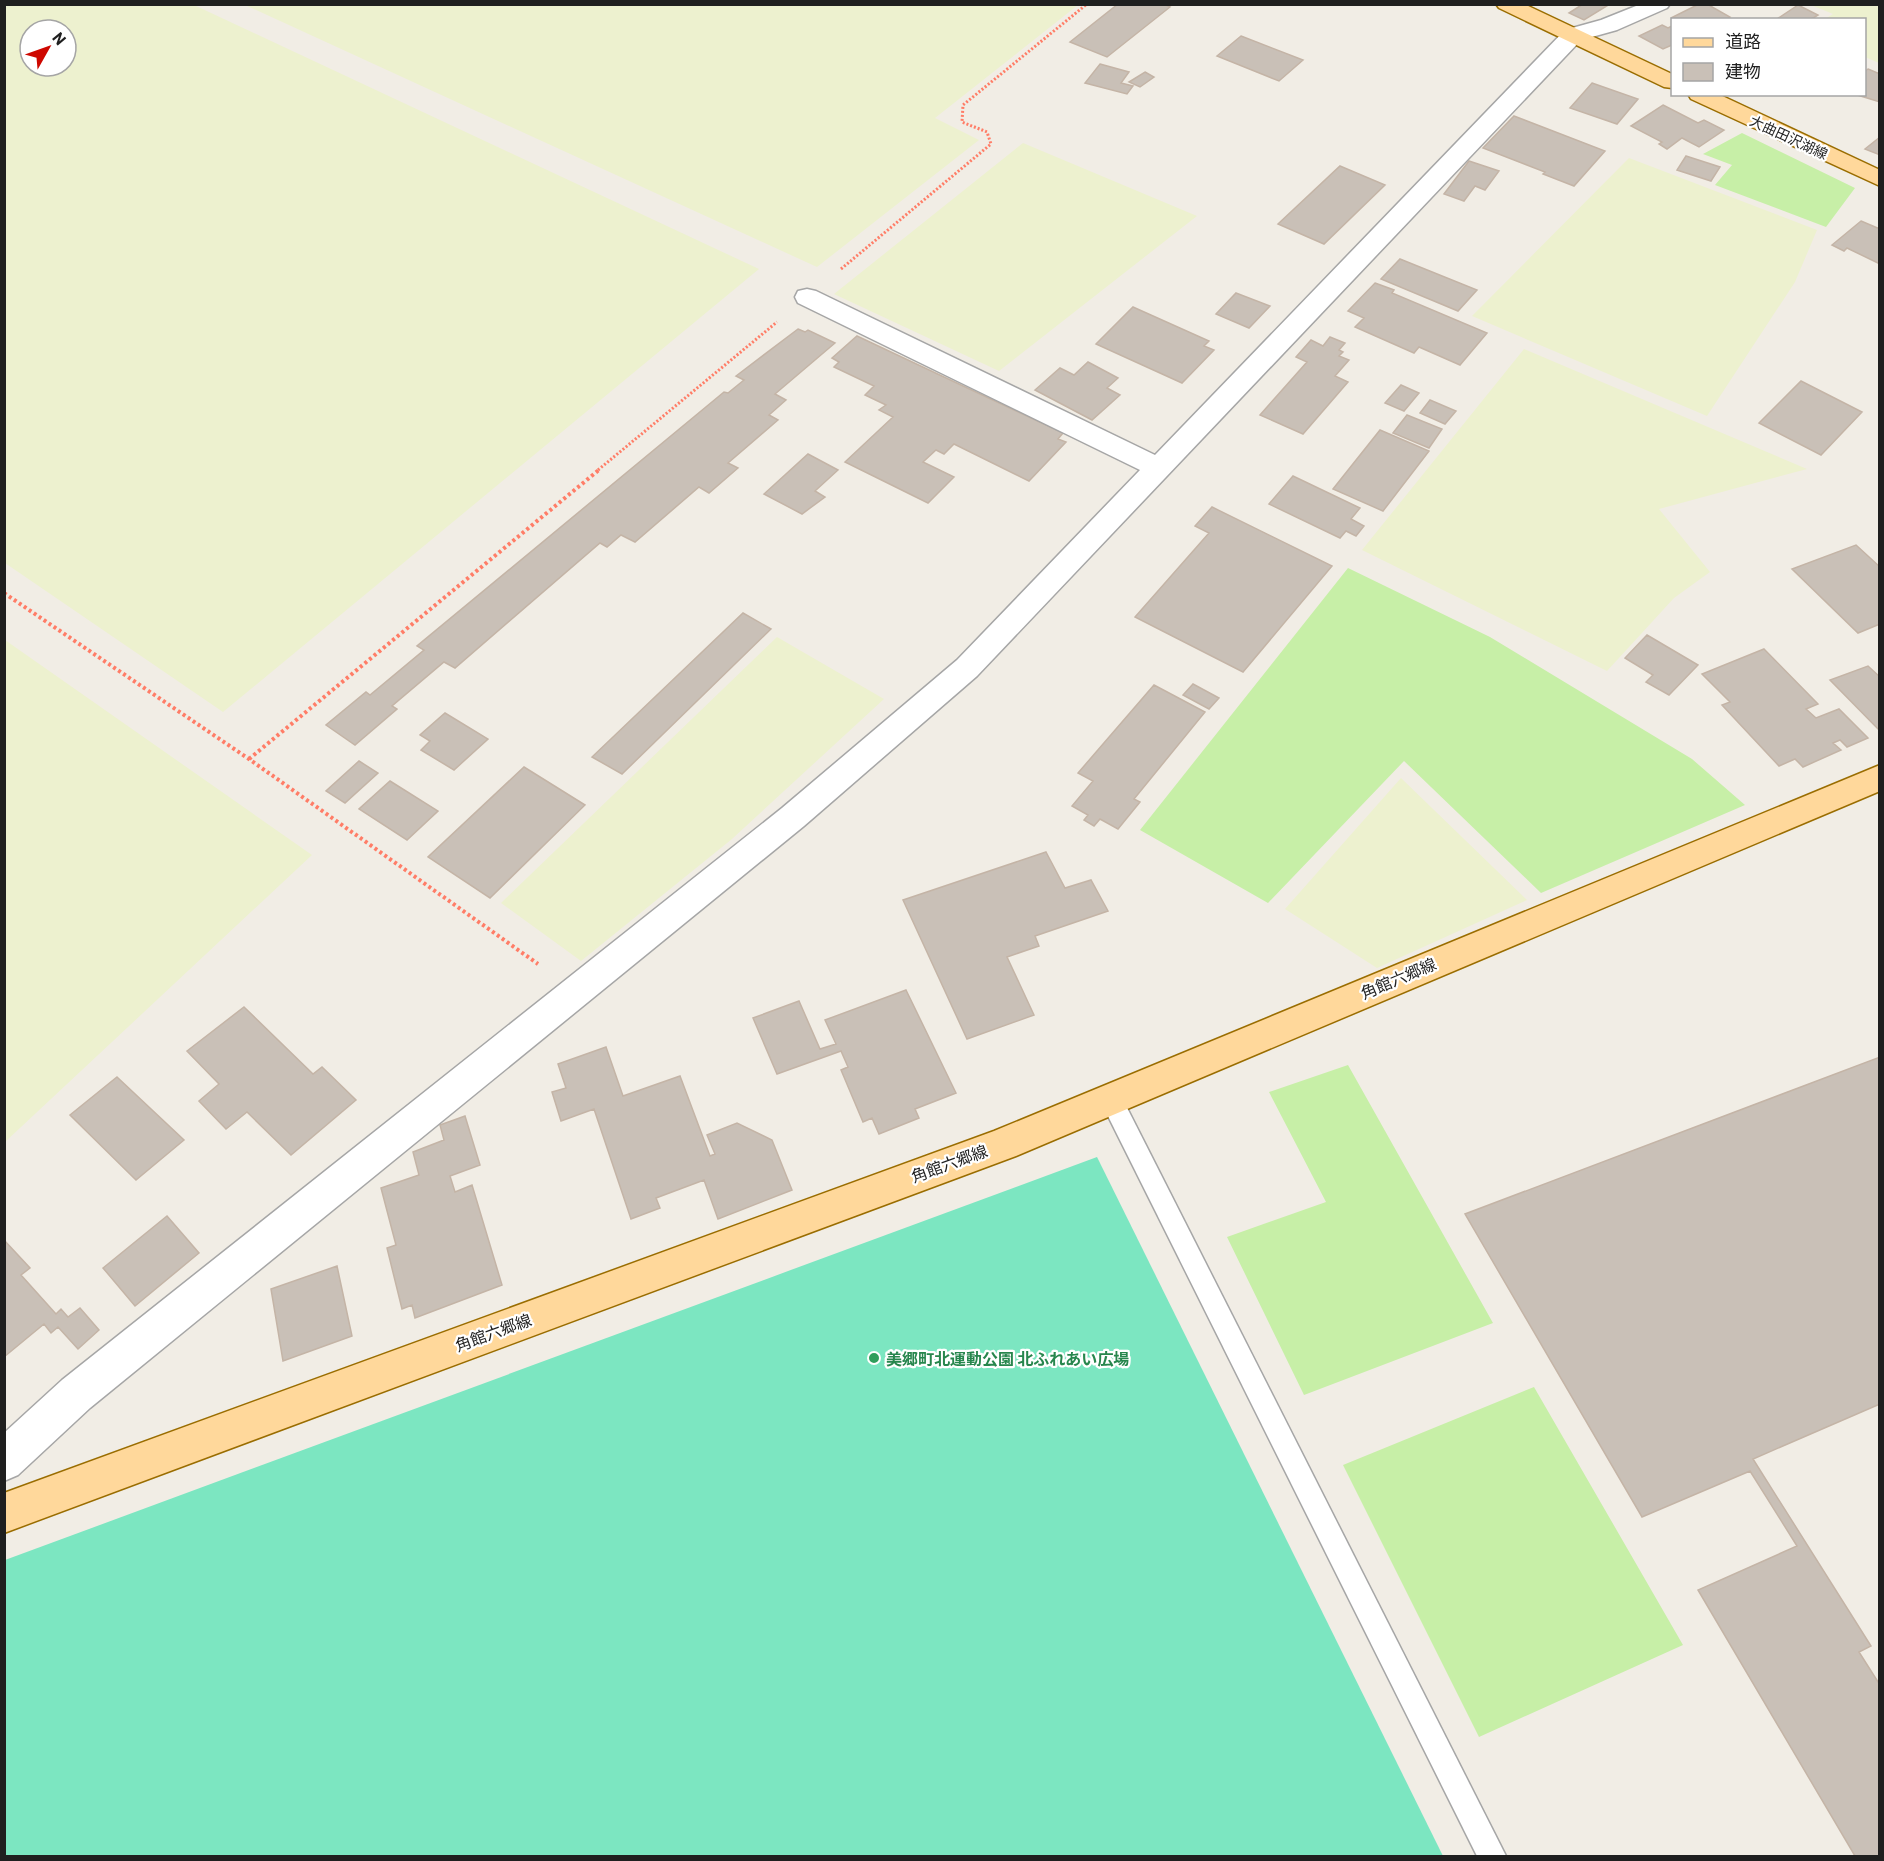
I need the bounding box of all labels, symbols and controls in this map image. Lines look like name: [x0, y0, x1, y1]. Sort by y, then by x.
north arrow: [18, 18, 78, 78]
legend: [1671, 18, 1866, 96]
text: N: [49, 28, 71, 48]
text: 道路: [1725, 30, 1761, 52]
text: 建物: [1725, 60, 1761, 82]
street label: 大曲田沢湖線: [1747, 112, 1831, 162]
street label: 角館六郷線: [1357, 954, 1439, 1002]
street label: 角館六郷線: [908, 1140, 990, 1186]
street label: 角館六郷線: [452, 1309, 534, 1355]
place label: 美郷町北運動公園 北ふれあい広場: [886, 1349, 1129, 1368]
marker: 美郷町北運動公園 北ふれあい広場: [867, 1351, 881, 1365]

